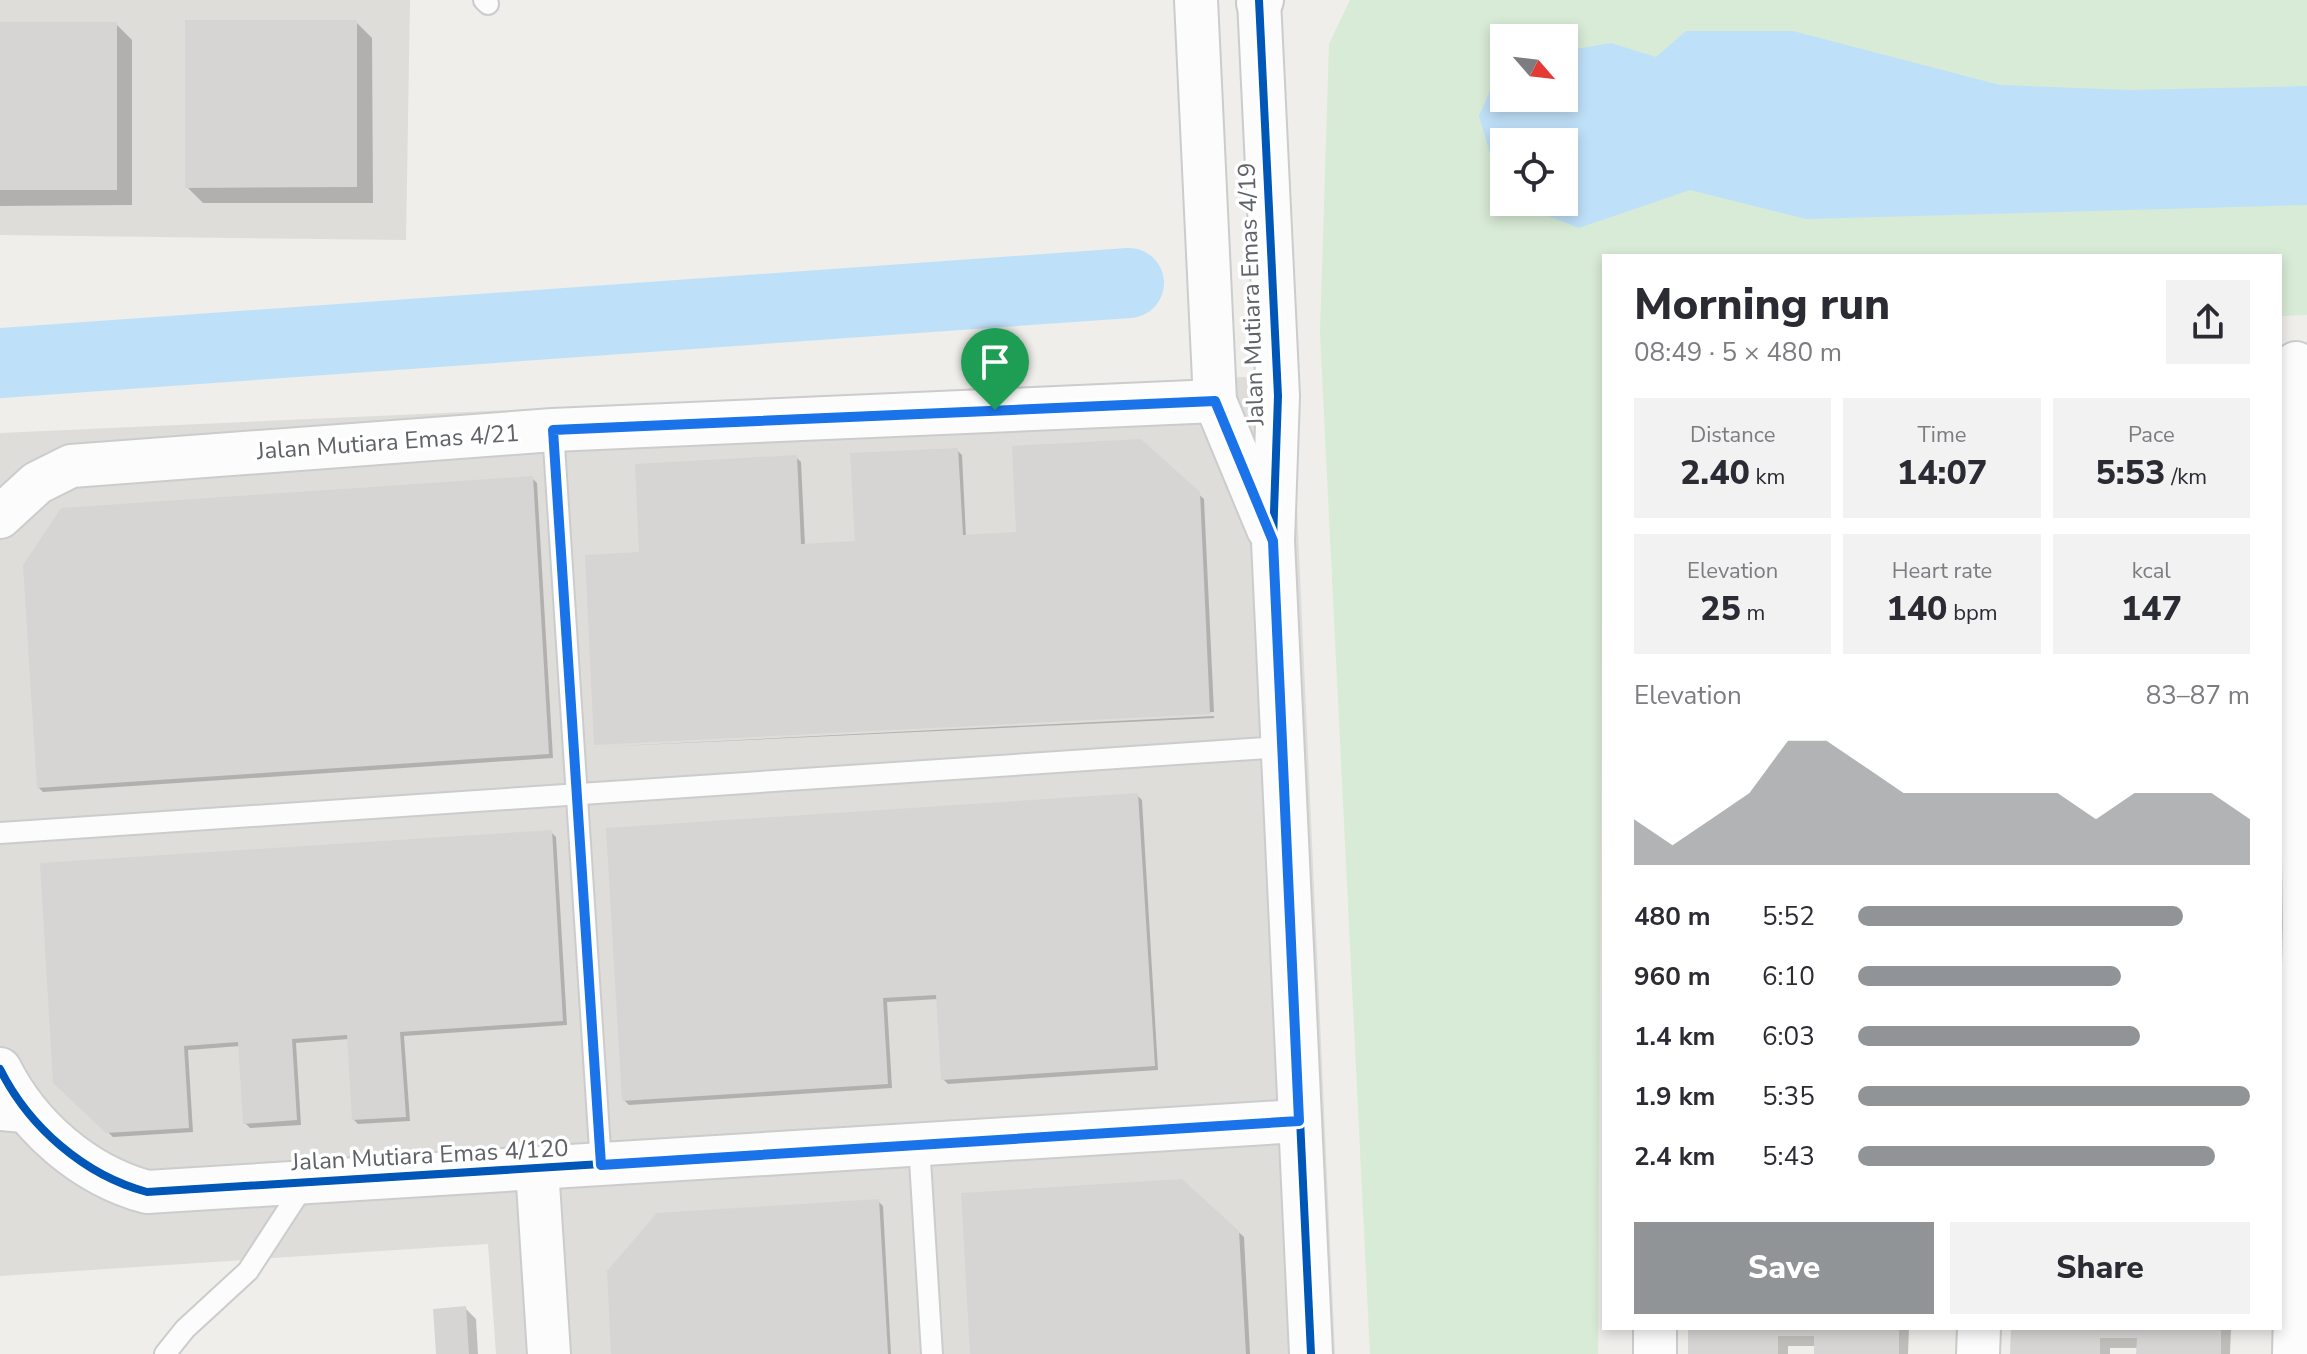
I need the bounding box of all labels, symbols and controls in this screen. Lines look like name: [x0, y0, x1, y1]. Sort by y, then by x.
north arrow: [1490, 24, 1578, 112]
map controls: [1490, 24, 1578, 216]
button: locate: [1490, 128, 1578, 216]
street label: Jalan Mutiara Emas 4/19: [1230, 162, 1272, 427]
text: Morning run: [1634, 275, 1890, 335]
button: share: [2166, 280, 2250, 364]
pin: [961, 328, 1029, 410]
text: 08:49 · 5 × 480 m: [1634, 335, 1842, 370]
icon: arrive: [973, 340, 1017, 384]
street label: Jalan Mutiara Emas 4/21: [255, 417, 520, 467]
text: Distance: [1690, 420, 1775, 450]
text: Time: [1918, 420, 1966, 450]
text: Pace: [2128, 420, 2175, 450]
text: 2.40: [1680, 450, 1750, 496]
text: 14:07: [1897, 450, 1987, 496]
text: 5:53: [2095, 450, 2166, 496]
text: km: [1750, 462, 1785, 492]
text: /km: [2166, 462, 2207, 492]
text: Elevation: [1687, 556, 1778, 586]
text: Heart rate: [1892, 556, 1992, 586]
text: kcal: [2132, 556, 2171, 586]
text: 25: [1700, 586, 1741, 632]
text: 140: [1886, 586, 1948, 632]
text: 147: [2121, 586, 2182, 632]
text: m: [1741, 598, 1765, 628]
text: bpm: [1948, 598, 1998, 628]
text: Elevation: [1634, 678, 1742, 713]
text: 83–87 m: [2146, 678, 2250, 713]
text: 480 m: [1634, 899, 1711, 934]
text: 5:52: [1762, 899, 1815, 934]
text: 960 m: [1634, 959, 1711, 994]
text: 6:10: [1762, 959, 1815, 994]
text: 1.4 km: [1634, 1019, 1715, 1054]
text: 6:03: [1762, 1019, 1815, 1054]
text: 1.9 km: [1634, 1079, 1715, 1114]
text: 5:35: [1762, 1079, 1815, 1114]
street label: Jalan Mutiara Emas 4/120: [290, 1132, 569, 1178]
text: 2.4 km: [1634, 1139, 1715, 1174]
text: 5:43: [1762, 1139, 1815, 1174]
button: Save: [1634, 1222, 1934, 1314]
button: Share: [1950, 1222, 2250, 1314]

